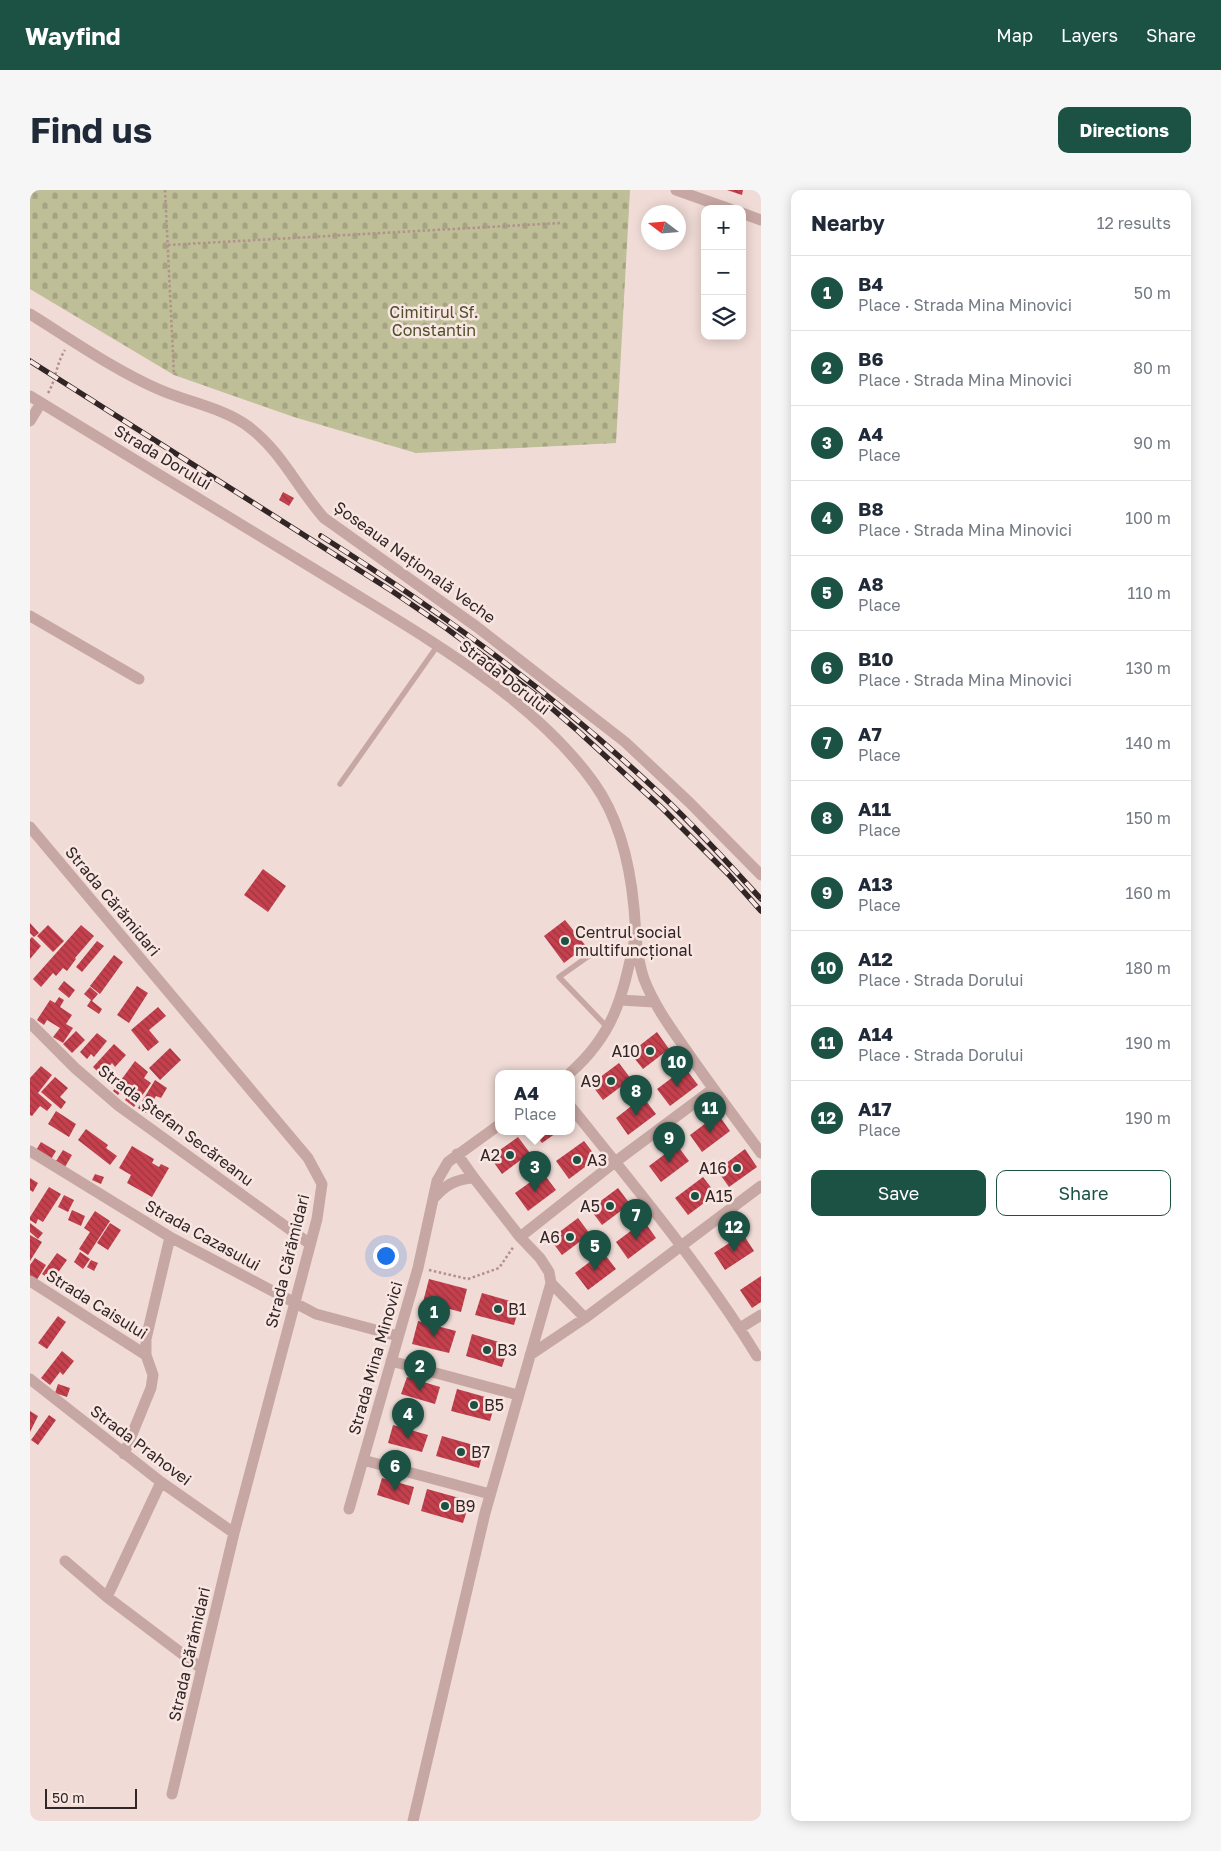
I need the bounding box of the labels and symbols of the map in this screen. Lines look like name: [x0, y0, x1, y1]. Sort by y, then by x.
north arrow: [641, 205, 686, 250]
park label: Cimitirul Sf. Constantin: [389, 302, 479, 340]
street label: Strada Dorului: [111, 420, 215, 494]
street label: Șoseaua Națională Veche: [330, 497, 500, 627]
street label: Strada Dorului: [455, 635, 555, 719]
street label: Strada Cărămidari: [61, 842, 165, 960]
place label: Centrul social multifuncțional: [575, 922, 693, 960]
marker: Centrul social multifuncțional: [559, 935, 571, 947]
place label: A10: [612, 1041, 640, 1061]
marker: A10: [644, 1045, 656, 1057]
pin: 10: [661, 1046, 693, 1087]
street label: Strada Ștefan Secăreanu: [94, 1060, 258, 1190]
place label: A9: [581, 1071, 601, 1091]
marker: A9: [605, 1075, 617, 1087]
pin: 8: [620, 1075, 652, 1116]
pin: 11: [694, 1092, 726, 1133]
pin: 9: [653, 1122, 685, 1163]
place label: A2: [480, 1145, 500, 1165]
marker: A2: [504, 1149, 516, 1161]
place label: A3: [587, 1150, 607, 1170]
pin: 3: [519, 1151, 551, 1192]
marker: A3: [571, 1154, 583, 1166]
place label: A16: [699, 1158, 727, 1178]
marker: A16: [731, 1162, 743, 1174]
place label: A15: [705, 1186, 733, 1206]
marker: A15: [689, 1190, 701, 1202]
street label: Strada Cărămidari: [261, 1192, 313, 1330]
street label: Strada Cazasului: [142, 1195, 264, 1275]
place label: A5: [580, 1196, 600, 1216]
pin: 7: [620, 1199, 652, 1240]
marker: A5: [604, 1200, 616, 1212]
pin: 12: [718, 1211, 750, 1252]
place label: A6: [540, 1227, 560, 1247]
pin: 5: [579, 1230, 611, 1271]
marker: A6: [564, 1231, 576, 1243]
your location: [373, 1243, 399, 1269]
street label: Strada Caisului: [43, 1265, 151, 1343]
street label: Strada Mina Minovici: [344, 1279, 406, 1437]
pin: 1: [418, 1296, 450, 1337]
place label: B1: [508, 1299, 527, 1319]
marker: B1: [492, 1303, 504, 1315]
place label: B3: [497, 1340, 517, 1360]
marker: B3: [481, 1344, 493, 1356]
pin: 2: [404, 1350, 436, 1391]
place label: B5: [484, 1395, 504, 1415]
pin: 4: [392, 1398, 424, 1439]
marker: B5: [468, 1399, 480, 1411]
street label: Strada Prahovei: [87, 1401, 195, 1489]
place label: B7: [471, 1442, 490, 1462]
marker: B7: [455, 1446, 467, 1458]
pin: 6: [379, 1450, 411, 1491]
place label: B9: [455, 1496, 475, 1516]
marker: B9: [439, 1500, 451, 1512]
street label: Strada Cărămidari: [164, 1585, 214, 1723]
scale bar: [45, 1786, 138, 1809]

